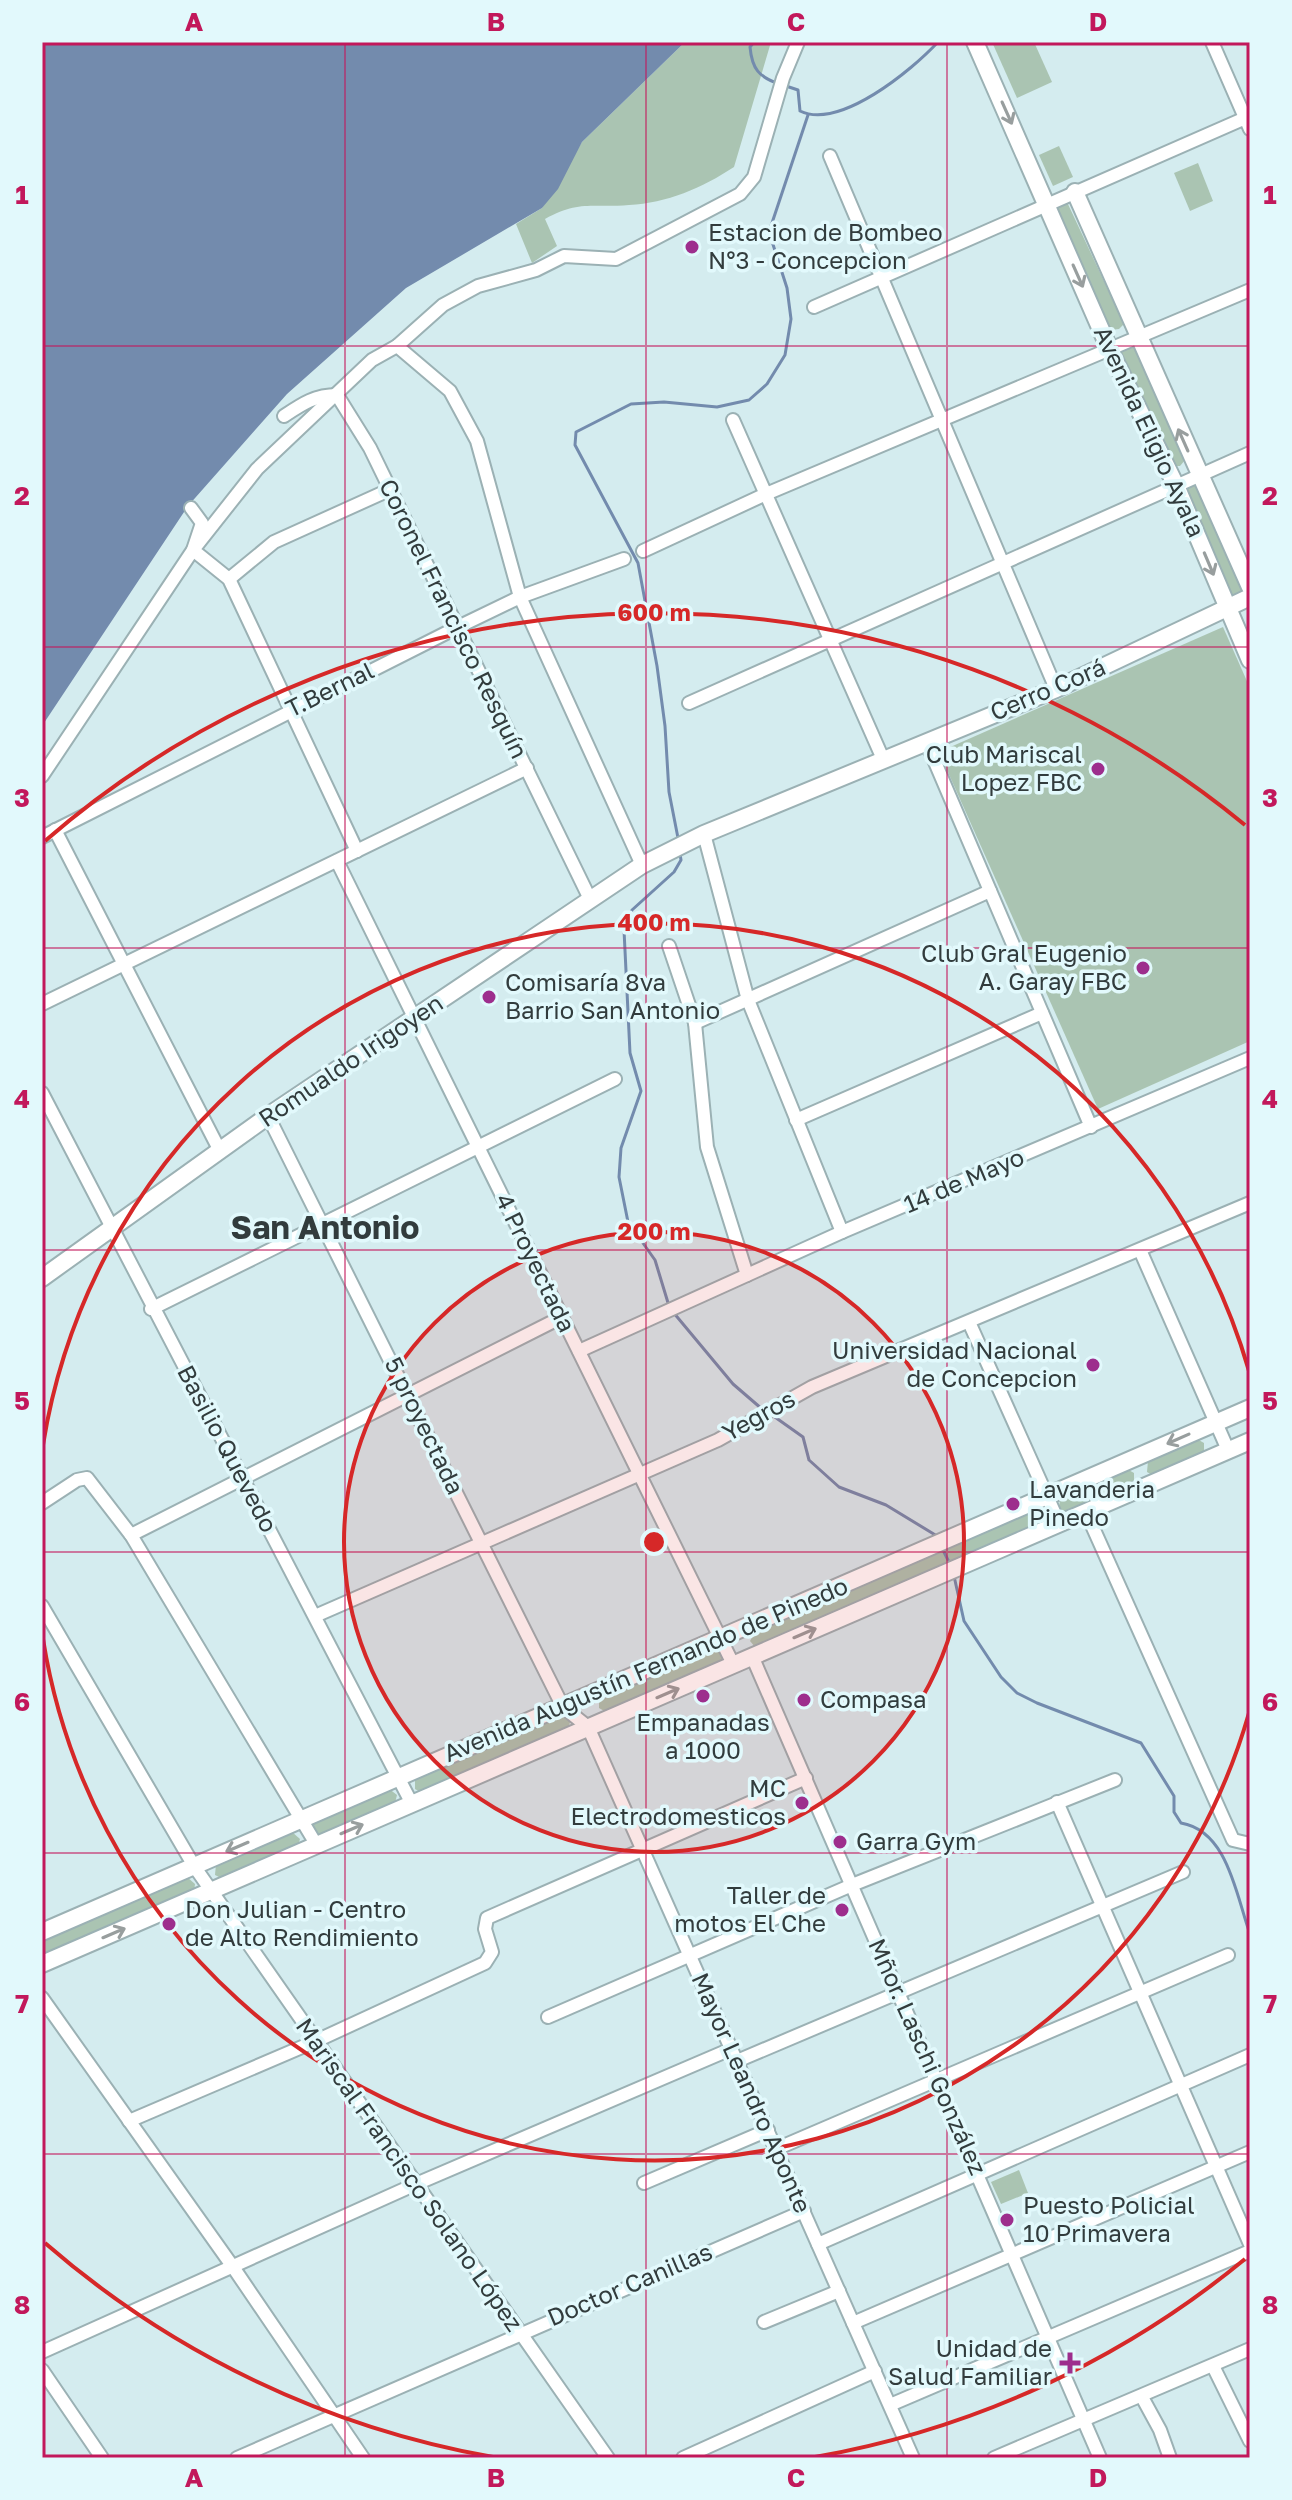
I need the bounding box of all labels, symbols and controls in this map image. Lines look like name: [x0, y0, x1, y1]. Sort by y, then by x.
text: A: [185, 6, 204, 37]
text: B: [487, 6, 505, 37]
text: C: [787, 6, 805, 37]
text: D: [1089, 6, 1107, 37]
one-way arrow: [1000, 101, 1015, 125]
text: 1: [15, 179, 29, 210]
text: 1: [1263, 179, 1277, 210]
place label: Estacion de Bombeo N°3 - Concepcion: [708, 217, 943, 274]
marker: Estacion de Bombeo N°3 - Concepcion: [683, 238, 701, 256]
one-way arrow: [1072, 264, 1087, 288]
street label: Avenida Eligio Ayala: [1089, 321, 1212, 542]
one-way arrow: [1175, 428, 1190, 452]
street label: Coronel Francisco Resquín: [374, 474, 535, 763]
text: 2: [14, 480, 30, 511]
text: 2: [1262, 480, 1278, 511]
one-way arrow: [1202, 551, 1217, 576]
text: 600 m: [617, 597, 691, 626]
street label: Cerro Corá: [985, 651, 1109, 726]
street label: T.Bernal: [280, 655, 378, 722]
place label: Club Mariscal Lopez FBC: [926, 739, 1082, 796]
marker: Club Mariscal Lopez FBC: [1089, 760, 1107, 778]
text: 3: [14, 782, 30, 813]
text: 3: [1262, 782, 1278, 813]
text: 400 m: [617, 907, 691, 936]
place label: Club Gral Eugenio A. Garay FBC: [921, 938, 1127, 995]
marker: Club Gral Eugenio A. Garay FBC: [1134, 959, 1152, 977]
place label: Comisaría 8va Barrio San Antonio: [505, 967, 720, 1024]
street label: Romualdo Irigoyen: [252, 987, 448, 1132]
marker: Comisaría 8va Barrio San Antonio: [480, 988, 498, 1006]
text: 4: [14, 1083, 30, 1114]
text: 4: [1262, 1083, 1278, 1114]
street label: 14 de Mayo: [899, 1141, 1028, 1218]
street label: 4 Proyectada: [490, 1188, 582, 1336]
district label: San Antonio: [231, 1208, 419, 1246]
text: 200 m: [618, 1216, 690, 1245]
place label: Universidad Nacional de Concepcion: [832, 1335, 1077, 1392]
street label: 5 proyectada: [380, 1352, 471, 1499]
marker: Universidad Nacional de Concepcion: [1084, 1356, 1102, 1374]
street label: Basilio Quevedo: [172, 1360, 285, 1537]
street label: Yegros: [717, 1383, 800, 1446]
text: 5: [14, 1385, 30, 1416]
text: 5: [1262, 1385, 1278, 1416]
one-way arrow: [1167, 1433, 1191, 1448]
place label: Lavanderia Pinedo: [1029, 1474, 1155, 1531]
marker: Lavanderia Pinedo: [1004, 1495, 1022, 1513]
centre of rings: [640, 1528, 668, 1556]
street label: Avenida Augustín Fernando de Pinedo: [439, 1570, 852, 1767]
one-way arrow: [792, 1625, 817, 1640]
one-way arrow: [655, 1684, 680, 1699]
place label: Compasa: [820, 1684, 927, 1713]
text: 6: [14, 1686, 30, 1717]
text: 6: [1262, 1686, 1278, 1717]
marker: Empanadas a 1000: [694, 1687, 712, 1705]
marker: Compasa: [795, 1691, 813, 1709]
place label: Empanadas a 1000: [636, 1707, 770, 1764]
place label: MC Electrodomesticos: [571, 1773, 786, 1830]
marker: MC Electrodomesticos: [793, 1794, 811, 1812]
one-way arrow: [339, 1821, 364, 1836]
place label: Garra Gym: [856, 1826, 976, 1855]
marker: Garra Gym: [831, 1833, 849, 1851]
one-way arrow: [225, 1841, 250, 1856]
place label: Taller de motos El Che: [674, 1880, 826, 1937]
place label: Don Julian - Centro de Alto Rendimiento: [185, 1894, 419, 1951]
marker: Taller de motos El Che: [833, 1901, 851, 1919]
marker: Don Julian - Centro de Alto Rendimiento: [160, 1915, 178, 1933]
one-way arrow: [101, 1925, 125, 1940]
street label: Mñor. Laschi González: [863, 1934, 994, 2179]
street label: Mayor Leandro Aponte: [686, 1968, 818, 2217]
text: 7: [15, 1988, 29, 2019]
text: 7: [1263, 1988, 1277, 2019]
street label: Mariscal Francisco Solano López: [291, 2012, 530, 2336]
place label: Puesto Policial 10 Primavera: [1023, 2190, 1195, 2247]
marker: Puesto Policial 10 Primavera: [998, 2211, 1016, 2229]
street label: Doctor Canillas: [543, 2236, 716, 2331]
text: 8: [14, 2289, 30, 2320]
text: 8: [1262, 2289, 1278, 2320]
place label: Unidad de Salud Familiar: [888, 2333, 1052, 2390]
marker: Unidad de Salud Familiar: [1059, 2352, 1081, 2374]
text: A: [185, 2462, 204, 2493]
text: B: [487, 2462, 505, 2493]
text: C: [787, 2462, 805, 2493]
text: D: [1089, 2462, 1107, 2493]

